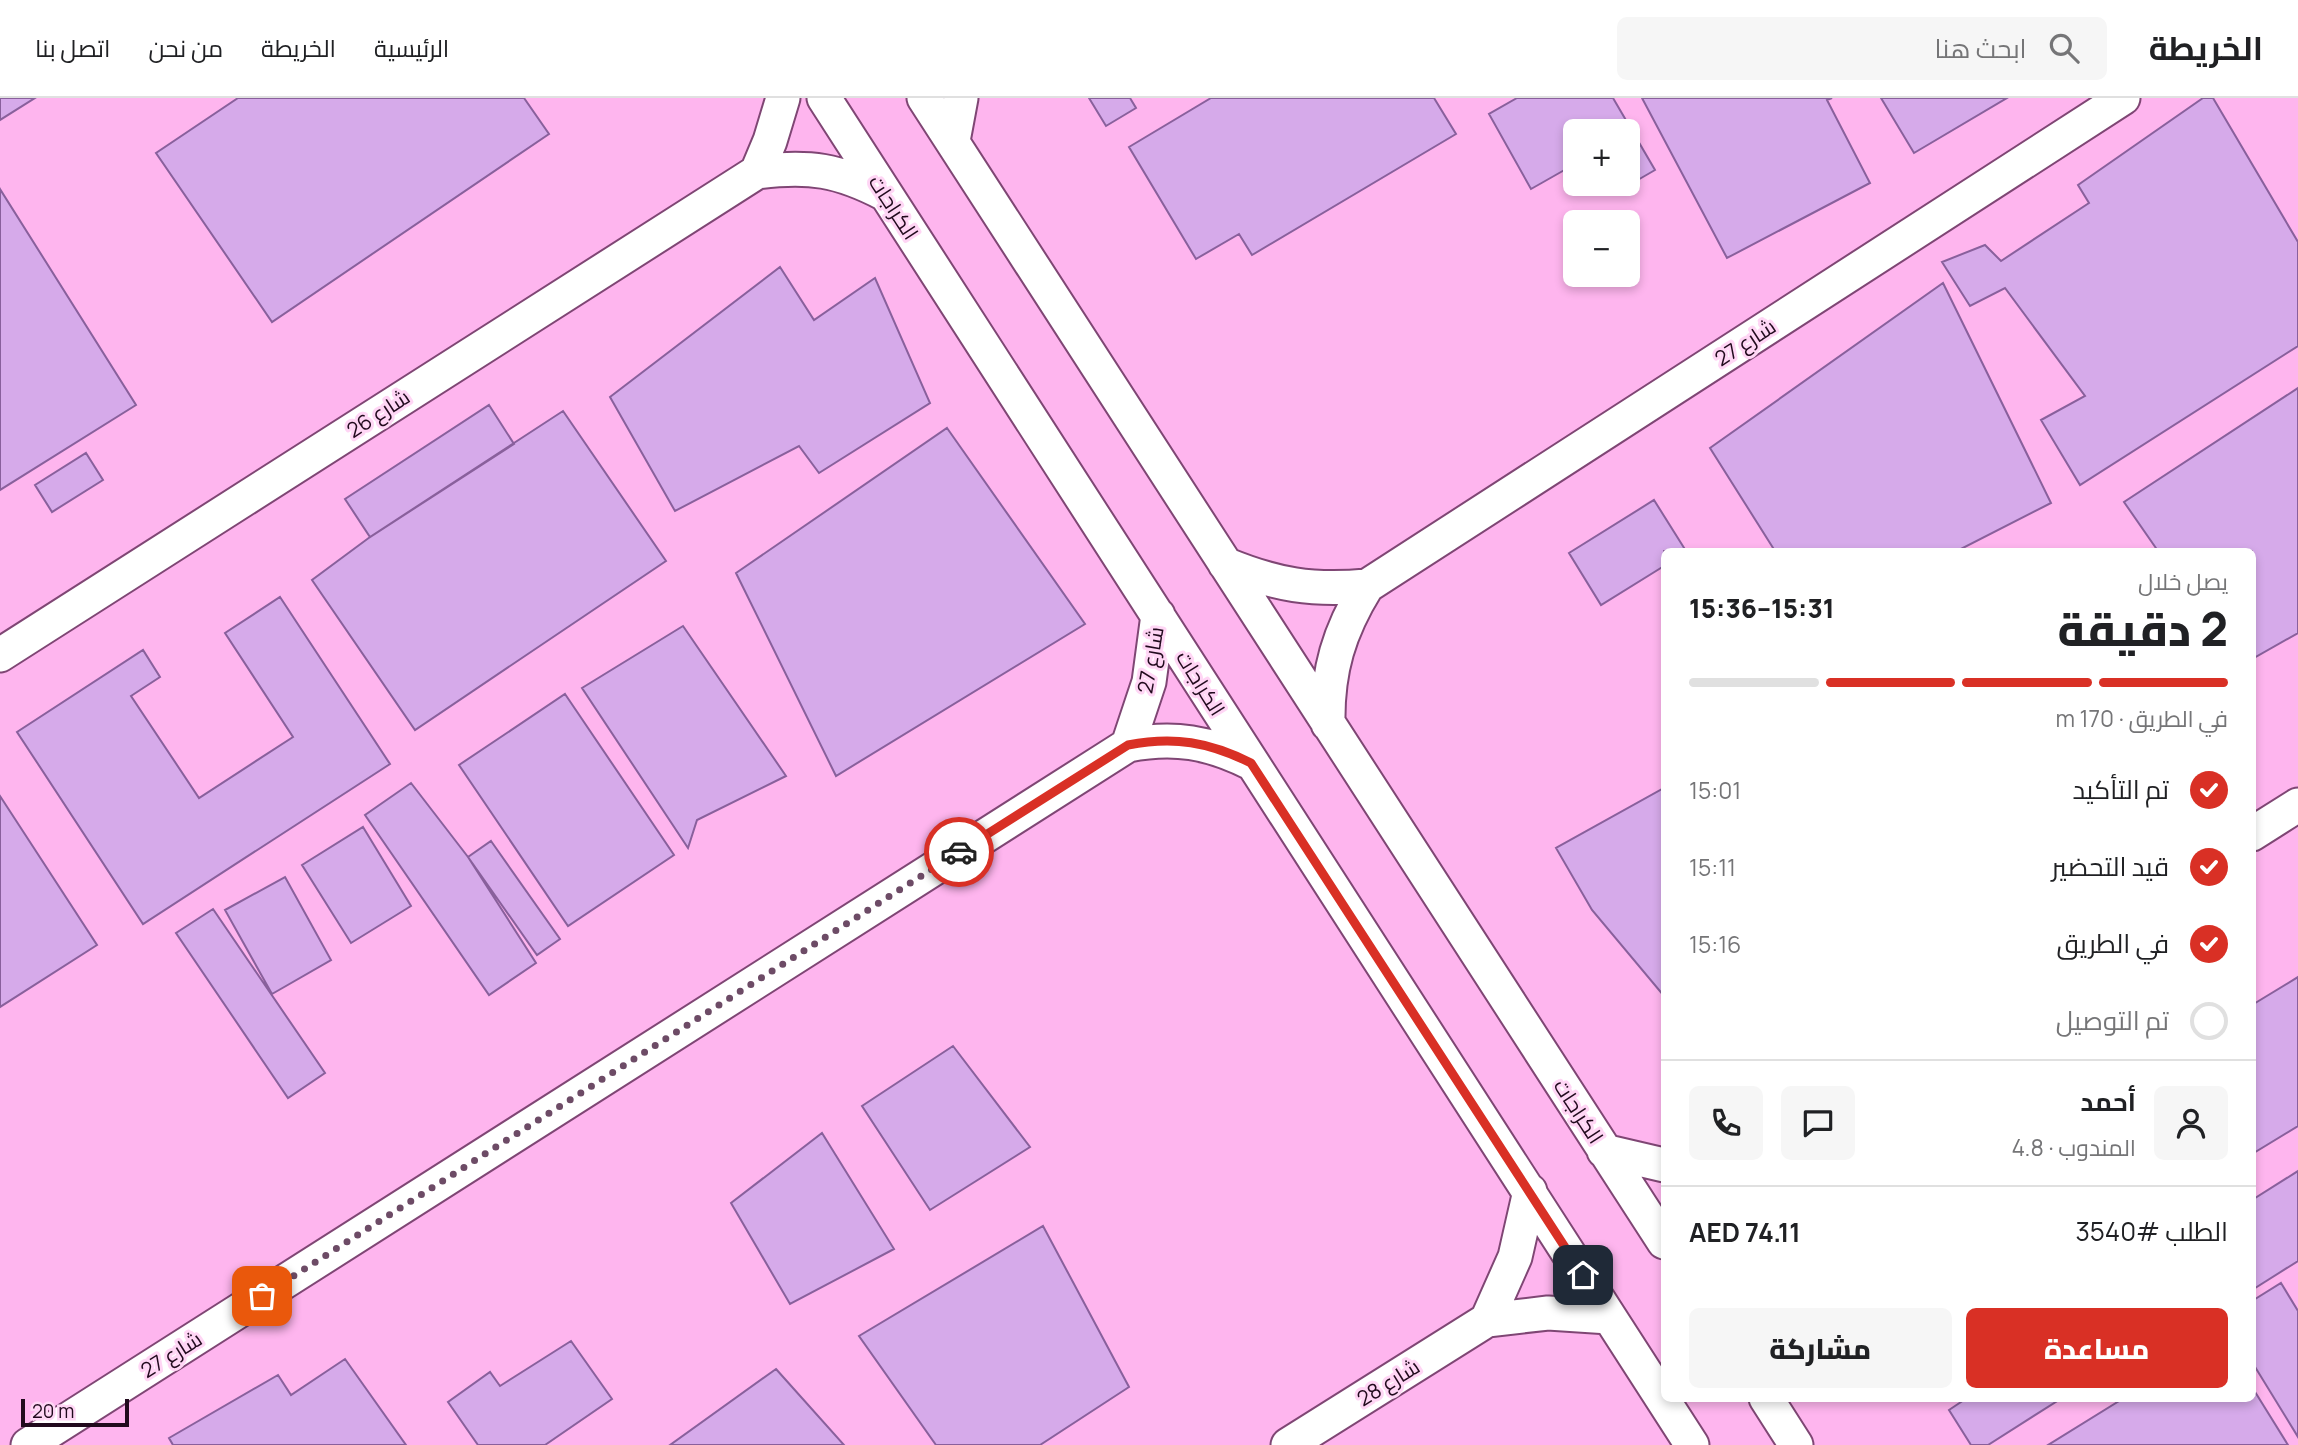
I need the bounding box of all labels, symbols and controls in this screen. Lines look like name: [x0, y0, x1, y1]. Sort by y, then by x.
search box: [1617, 17, 2107, 80]
text: الخريطة: [2149, 25, 2263, 70]
icon: search: [2045, 29, 2083, 67]
text: ابحث هنا: [1935, 30, 2027, 66]
text: اتصل بنا: [35, 31, 110, 64]
text: من نحن: [148, 31, 223, 64]
text: الخريطة: [261, 31, 336, 64]
text: الرئيسية: [374, 31, 449, 64]
map controls: [1563, 119, 1640, 287]
button: +: [1563, 119, 1640, 196]
street label: الكراجات: [863, 169, 925, 245]
button: −: [1563, 210, 1640, 287]
street label: شارع 27: [1709, 312, 1781, 373]
street label: شارع 26: [341, 382, 415, 445]
text: يصل خلال: [2138, 565, 2228, 597]
text: 15:31–15:36: [1689, 590, 1835, 626]
text: 2 دقيقة: [2057, 597, 2228, 660]
street label: شارع 27: [1130, 624, 1171, 696]
street label: الكراجات: [1170, 645, 1232, 721]
text: في الطريق · 170 m: [2055, 702, 2228, 734]
text: تم التأكيد: [2072, 771, 2169, 807]
icon: check: [2190, 771, 2228, 809]
text: 15:01: [1689, 774, 1741, 806]
courier: [924, 817, 994, 887]
icon: car: [940, 833, 978, 871]
text: قيد التحضير: [2051, 848, 2169, 884]
icon: check: [2190, 848, 2228, 886]
text: 15:11: [1689, 851, 1736, 883]
text: في الطريق: [2056, 925, 2169, 961]
icon: check: [2190, 925, 2228, 963]
text: 15:16: [1689, 928, 1741, 960]
text: تم التوصيل: [2056, 1002, 2169, 1038]
street label: الكراجات: [1548, 1073, 1610, 1149]
text: أحمد: [2080, 1083, 2136, 1119]
button: phone: [1689, 1086, 1763, 1160]
button: chat: [1781, 1086, 1855, 1160]
button: person: [2154, 1086, 2228, 1160]
text: المندوب · 4.8: [2012, 1131, 2136, 1163]
text: الطلب #3540: [2075, 1213, 2228, 1249]
text: AED 74.11: [1689, 1214, 1801, 1250]
pin: [1553, 1245, 1613, 1305]
icon: home: [1564, 1256, 1602, 1294]
pin: [232, 1266, 292, 1326]
icon: bag: [243, 1277, 281, 1315]
button: مشاركة: [1689, 1308, 1952, 1388]
button: مساعدة: [1966, 1308, 2228, 1388]
street label: شارع 27: [135, 1324, 208, 1385]
street label: شارع 28: [1351, 1352, 1425, 1413]
scale bar: [21, 1396, 130, 1428]
text: 20 m: [32, 1398, 74, 1424]

